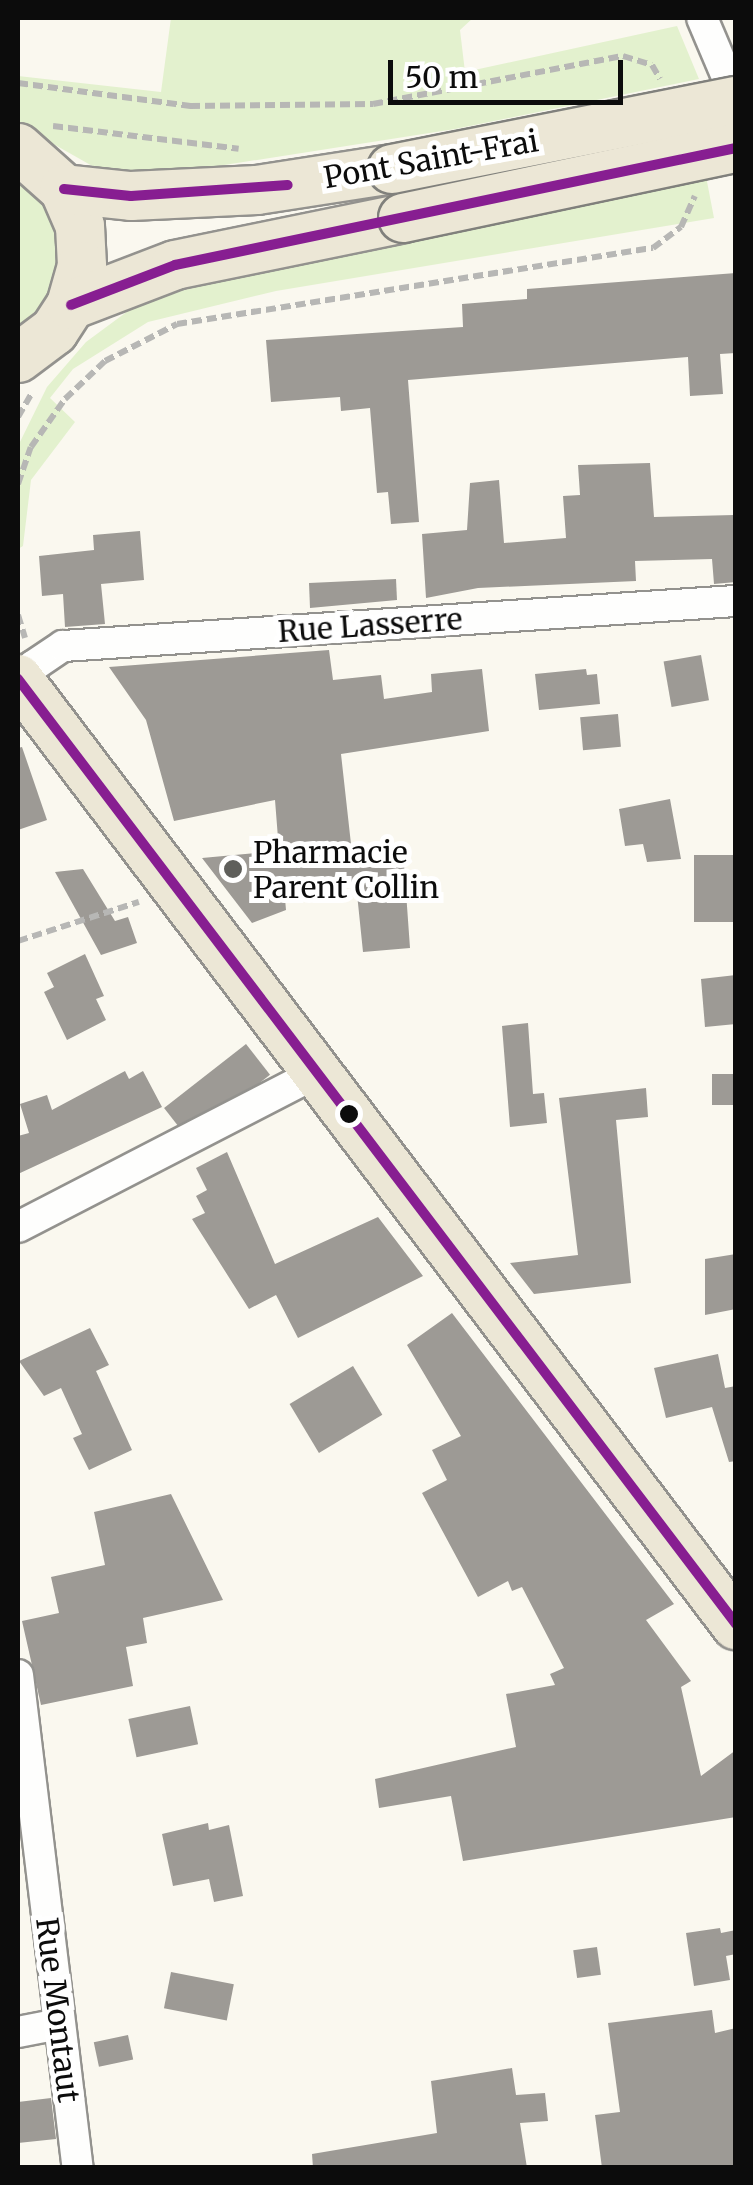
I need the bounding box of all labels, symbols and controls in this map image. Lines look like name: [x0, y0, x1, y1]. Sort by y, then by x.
scale bar: [393, 40, 628, 102]
text: 50 m: [405, 58, 478, 96]
street label: Pont Saint-Frai: [321, 122, 541, 196]
street label: Rue Lasserre: [277, 601, 463, 649]
place label: Pharmacie Parent Collin: [253, 834, 439, 904]
marker: Pharmacie Parent Collin: [222, 858, 244, 880]
unlabelled marker: [339, 1104, 359, 1124]
street label: Rue Montaut: [29, 1915, 87, 2105]

